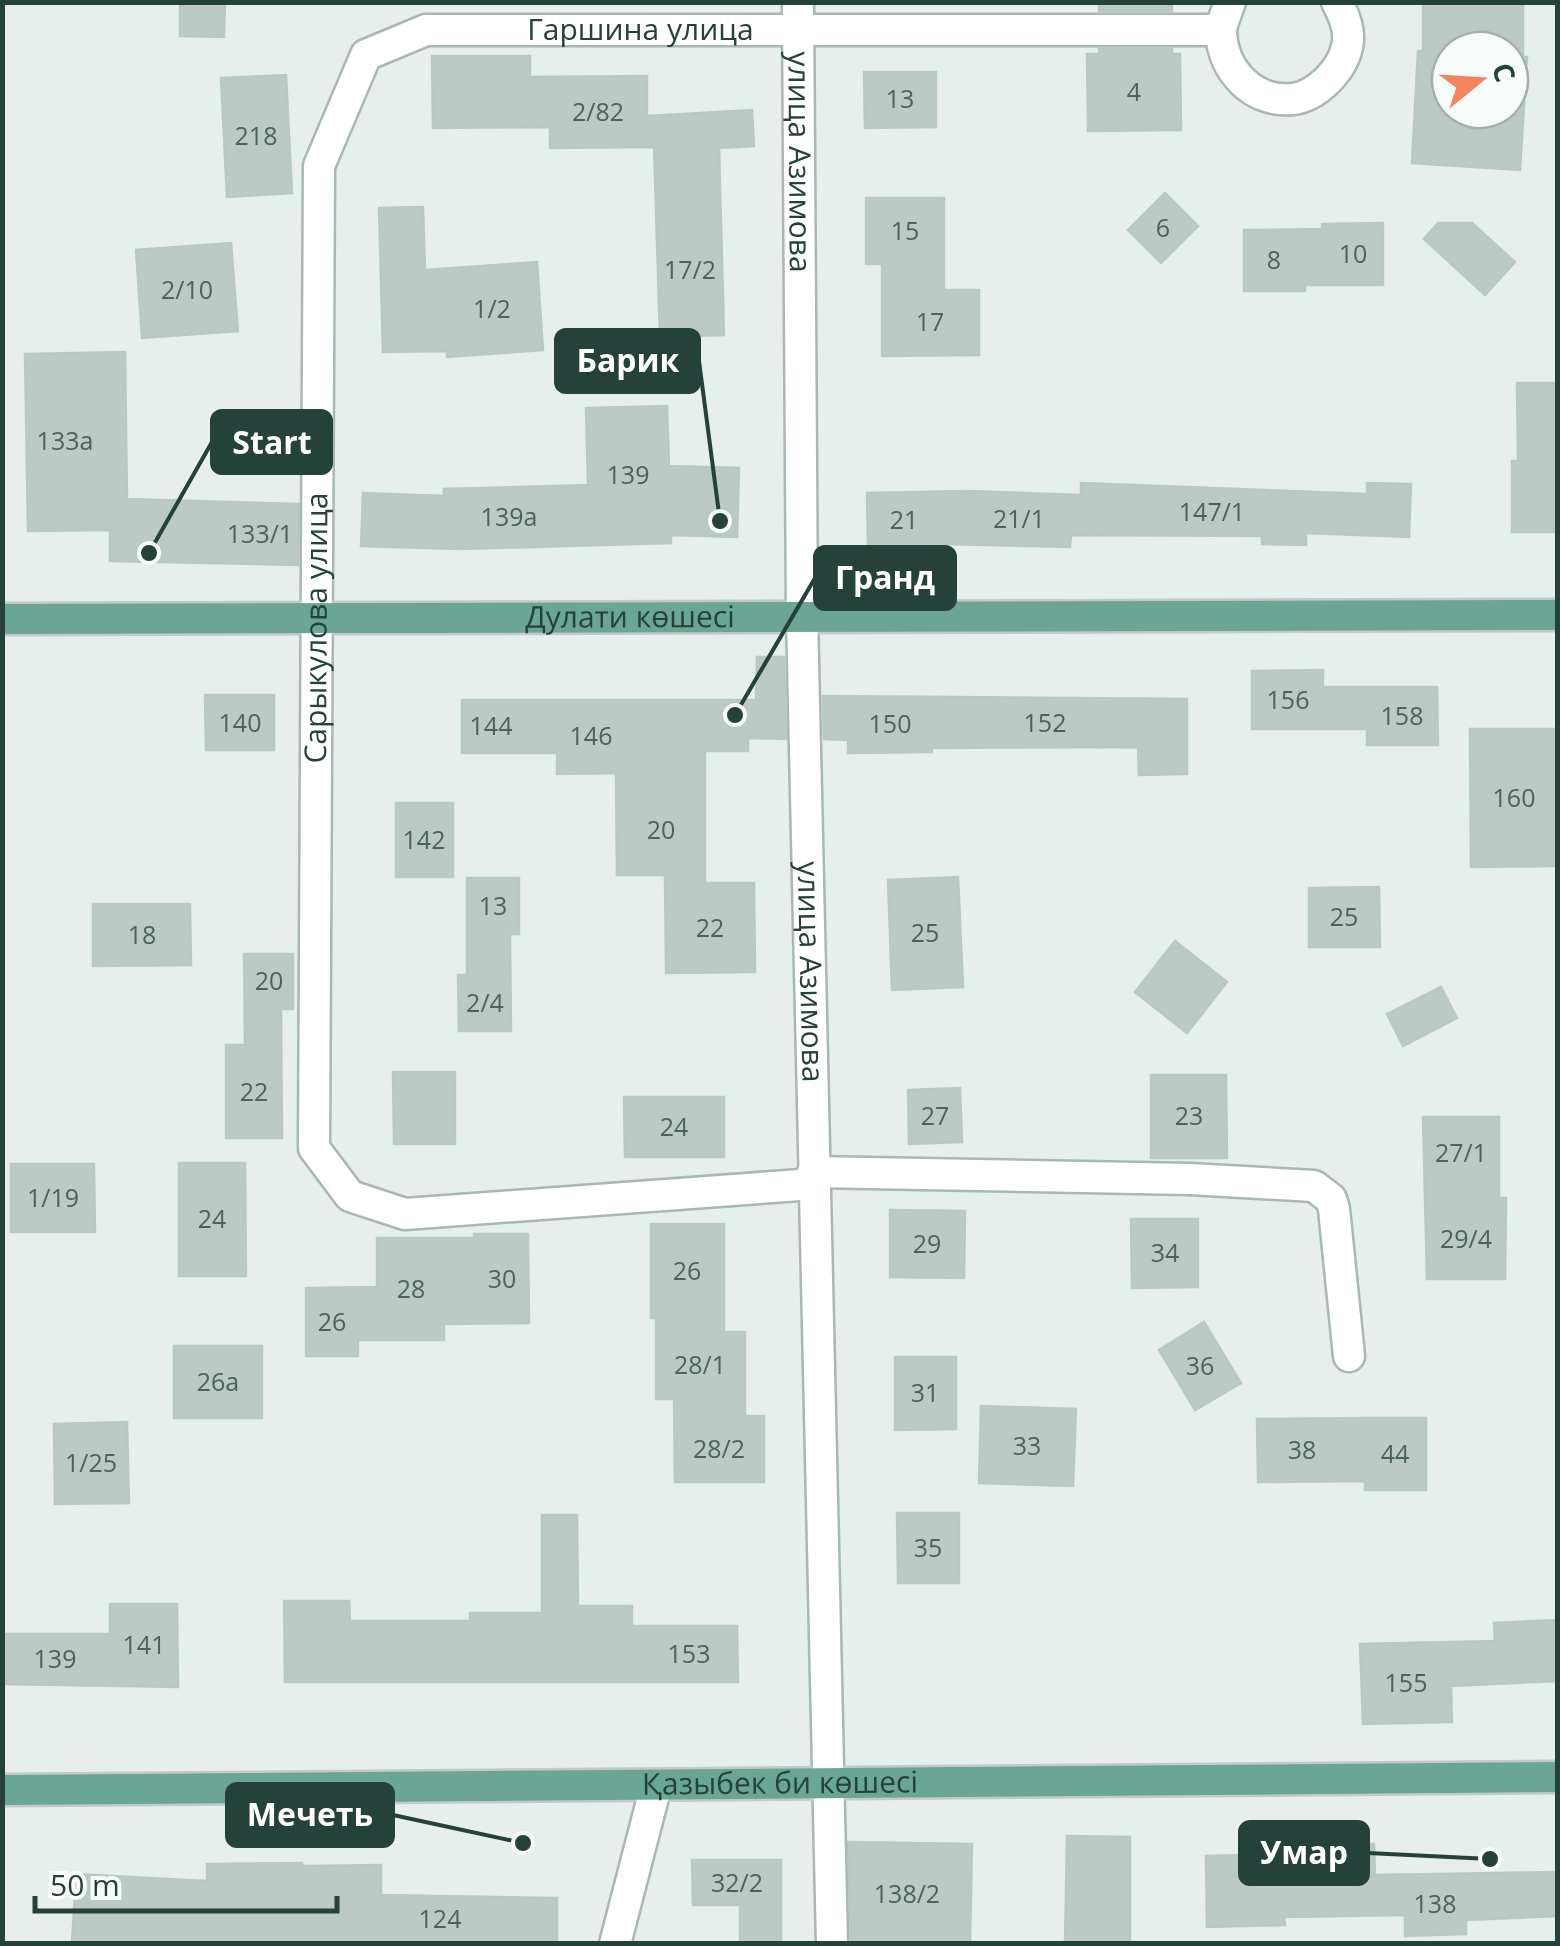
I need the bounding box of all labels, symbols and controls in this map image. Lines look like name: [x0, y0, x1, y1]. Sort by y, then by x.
street label: Гаршина улица: [527, 8, 754, 49]
north arrow: [1430, 30, 1530, 130]
street label: улица Азимова: [779, 51, 822, 273]
text: С: [1484, 58, 1526, 86]
house number: 4: [1127, 74, 1141, 108]
house number: 13: [886, 81, 914, 115]
house number: 2/82: [572, 94, 624, 128]
house number: 218: [235, 118, 277, 152]
house number: 6: [1156, 210, 1170, 244]
house number: 15: [891, 213, 919, 247]
house number: 10: [1339, 236, 1367, 270]
house number: 8: [1267, 242, 1281, 276]
house number: 17/2: [664, 252, 716, 286]
house number: 2/10: [161, 272, 213, 306]
house number: 1/2: [473, 291, 511, 325]
house number: 17: [916, 304, 944, 338]
callout: Барик: [556, 330, 699, 392]
text: Барик: [577, 338, 680, 381]
callout: Start: [212, 411, 331, 473]
text: Start: [232, 420, 312, 463]
house number: 133а: [37, 423, 93, 457]
house number: 139: [607, 457, 649, 491]
street label: Сарыкулова улица: [294, 492, 336, 764]
house number: 147/1: [1179, 494, 1245, 528]
house number: 139а: [481, 499, 537, 533]
house number: 21/1: [993, 501, 1045, 535]
house number: 21: [890, 502, 918, 536]
house number: 133/1: [227, 516, 293, 550]
callout: Гранд: [815, 547, 955, 609]
text: Гранд: [835, 555, 935, 598]
street label: Дулати көшесі: [525, 595, 735, 637]
house number: 156: [1267, 682, 1309, 716]
house number: 158: [1381, 698, 1423, 732]
house number: 140: [219, 705, 261, 739]
house number: 152: [1024, 705, 1066, 739]
house number: 150: [869, 706, 911, 740]
house number: 144: [470, 708, 512, 742]
house number: 146: [570, 718, 612, 752]
house number: 160: [1493, 780, 1535, 814]
house number: 20: [647, 812, 675, 846]
house number: 142: [403, 822, 445, 856]
street label: улица Азимова: [789, 861, 835, 1083]
house number: 13: [479, 888, 507, 922]
house number: 25: [1330, 899, 1358, 933]
house number: 22: [696, 910, 724, 944]
house number: 25: [911, 915, 939, 949]
house number: 18: [128, 917, 156, 951]
house number: 20: [255, 963, 283, 997]
house number: 2/4: [466, 985, 504, 1019]
house number: 22: [240, 1074, 268, 1108]
house number: 27: [921, 1098, 949, 1132]
house number: 23: [1175, 1098, 1203, 1132]
house number: 24: [660, 1109, 688, 1143]
house number: 27/1: [1435, 1135, 1487, 1169]
house number: 1/19: [27, 1180, 79, 1214]
house number: 24: [198, 1201, 226, 1235]
house number: 29/4: [1440, 1221, 1492, 1255]
house number: 29: [913, 1226, 941, 1260]
house number: 34: [1151, 1235, 1179, 1269]
house number: 26: [673, 1253, 701, 1287]
house number: 30: [488, 1261, 516, 1295]
house number: 28: [397, 1271, 425, 1305]
house number: 26: [318, 1304, 346, 1338]
house number: 28/1: [674, 1347, 726, 1381]
house number: 36: [1186, 1348, 1214, 1382]
house number: 26а: [197, 1364, 239, 1398]
house number: 31: [911, 1375, 939, 1409]
house number: 33: [1013, 1428, 1041, 1462]
house number: 28/2: [693, 1431, 745, 1465]
house number: 38: [1288, 1432, 1316, 1466]
house number: 44: [1381, 1436, 1409, 1470]
house number: 1/25: [65, 1445, 117, 1479]
house number: 35: [914, 1530, 942, 1564]
house number: 141: [123, 1627, 165, 1661]
house number: 153: [668, 1636, 710, 1670]
house number: 139: [34, 1641, 76, 1675]
house number: 155: [1385, 1665, 1427, 1699]
street label: Қазыбек би көшесі: [642, 1760, 918, 1804]
callout: Мечеть: [227, 1784, 393, 1846]
text: Мечеть: [247, 1792, 373, 1835]
callout: Умар: [1240, 1822, 1368, 1884]
text: Умар: [1260, 1830, 1348, 1873]
scale bar: [35, 1851, 338, 1913]
text: 50 m: [50, 1864, 120, 1905]
house number: 32/2: [711, 1865, 763, 1899]
house number: 138/2: [874, 1876, 940, 1910]
house number: 138: [1414, 1886, 1456, 1920]
house number: 124: [419, 1901, 461, 1935]

